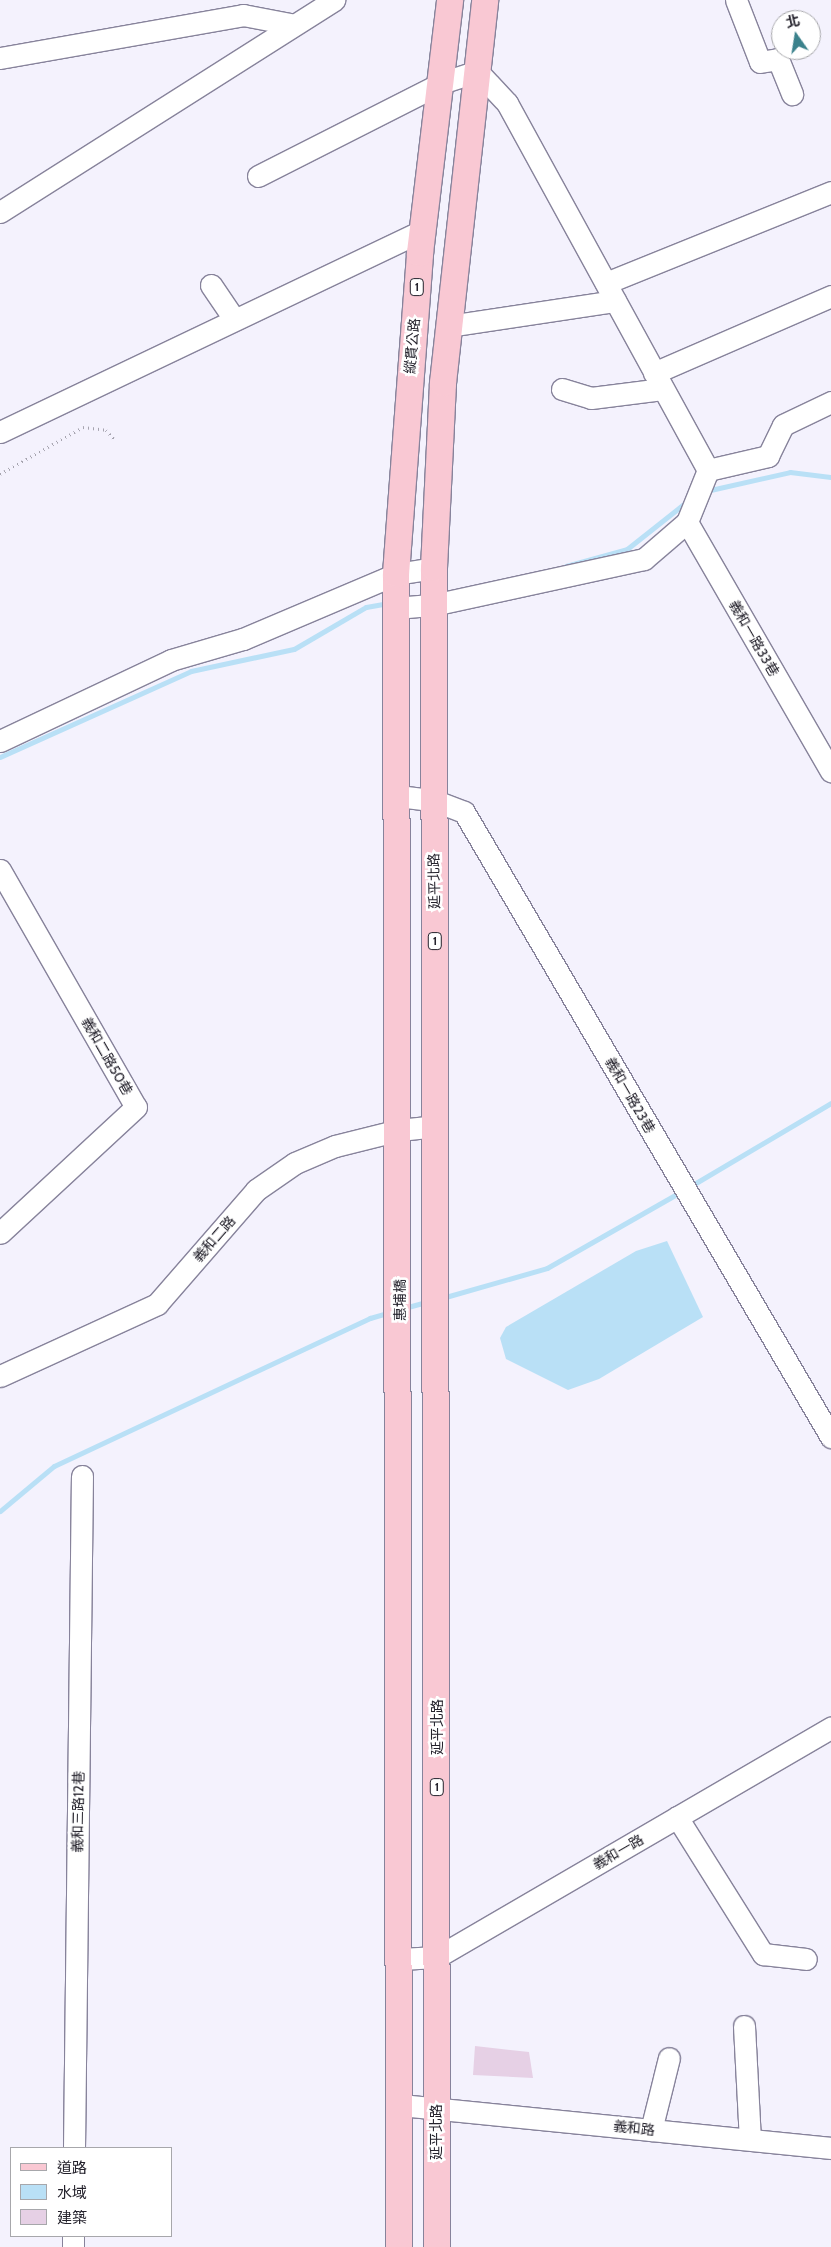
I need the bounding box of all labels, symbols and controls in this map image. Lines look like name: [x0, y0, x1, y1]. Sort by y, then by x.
north arrow: [771, 10, 821, 60]
text: 北: [784, 11, 802, 32]
road number: 1: [410, 278, 424, 296]
street label: 縱貫公路: [401, 317, 423, 375]
street label: 義和一路33巷: [725, 597, 783, 679]
street label: 延平北路: [425, 853, 443, 909]
road number: 1: [428, 931, 442, 950]
street label: 義和二路50巷: [78, 1014, 136, 1098]
street label: 義和一路23巷: [601, 1054, 659, 1136]
street label: 義和二路: [189, 1212, 239, 1266]
street label: 惠埔橋: [392, 1279, 408, 1321]
street label: 延平北路: [429, 1699, 445, 1755]
street label: 義和三路12巷: [69, 1771, 87, 1853]
road number: 1: [430, 1778, 444, 1796]
street label: 義和一路: [590, 1831, 646, 1873]
street label: 延平北路: [428, 2104, 444, 2160]
street label: 義和路: [612, 2117, 656, 2139]
legend: [10, 2147, 172, 2237]
text: 道路: [57, 2159, 87, 2177]
text: 水域: [57, 2184, 87, 2202]
text: 建築: [57, 2209, 87, 2227]

